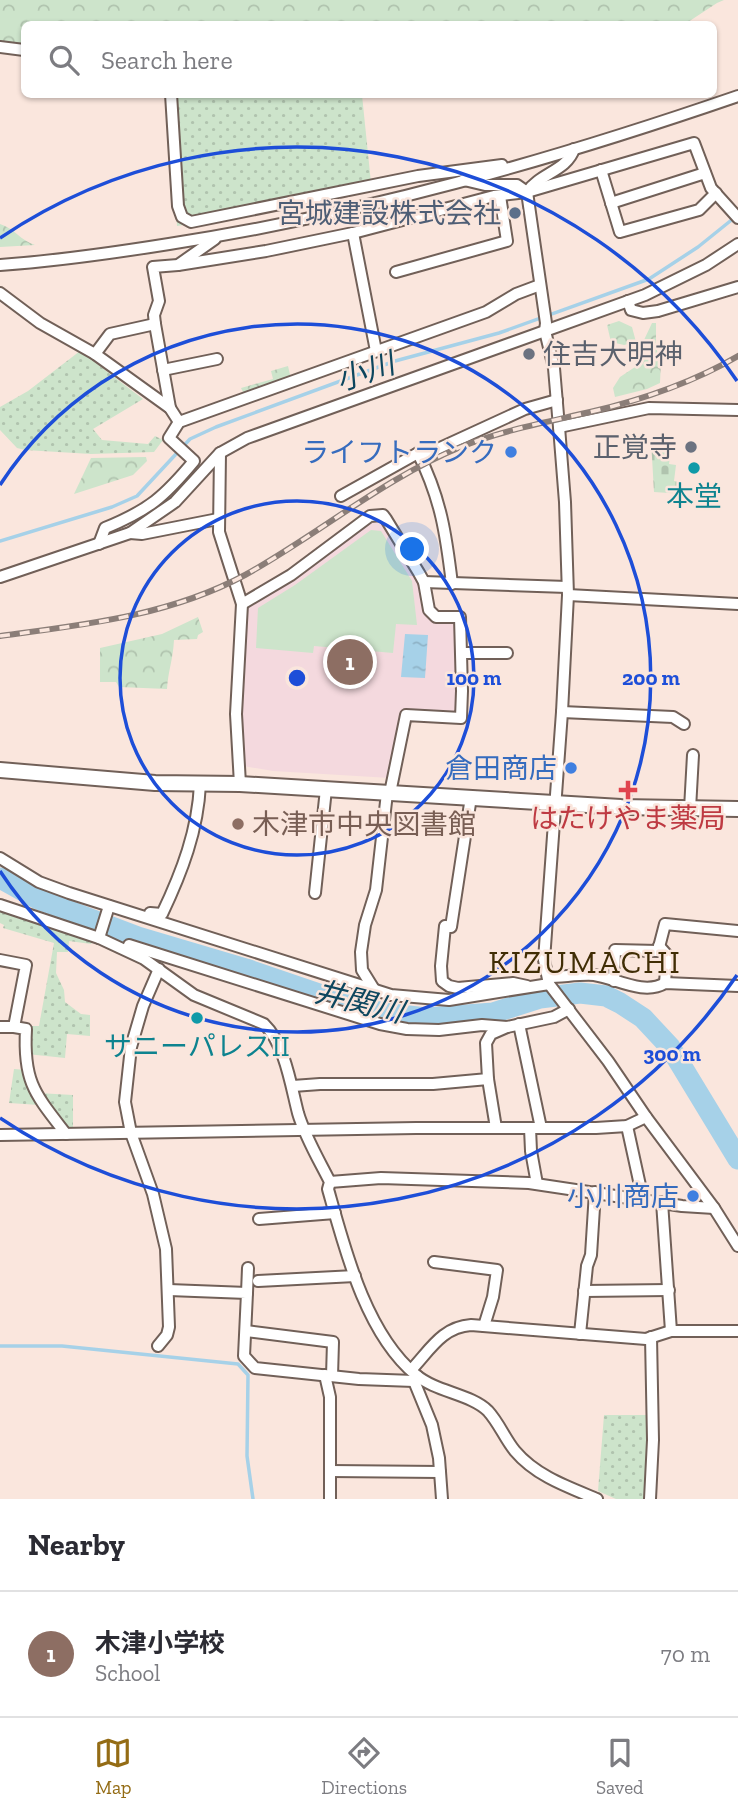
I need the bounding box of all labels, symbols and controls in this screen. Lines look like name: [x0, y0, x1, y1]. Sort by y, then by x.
search box: [21, 21, 717, 98]
icon: search: [45, 41, 83, 79]
text: Search here: [101, 44, 233, 76]
place label: 宮城建設株式会社: [277, 197, 501, 230]
marker: 宮城建設株式会社: [507, 205, 523, 221]
place label: 住吉大明神: [543, 338, 683, 371]
water label: 小川: [331, 344, 402, 399]
marker: 住吉大明神: [521, 346, 537, 362]
place label: 正覚寺: [593, 431, 677, 464]
place label: ライフトランク: [301, 436, 497, 469]
marker: 正覚寺: [683, 439, 699, 455]
marker: ライフトランク: [503, 444, 519, 460]
marker: 本堂: [686, 460, 702, 476]
place label: 本堂: [666, 480, 722, 513]
your location: [395, 532, 429, 566]
pin: 1: [327, 636, 373, 688]
text: 100 m: [447, 665, 502, 690]
text: 200 m: [622, 665, 680, 690]
centre of rings: [285, 666, 309, 690]
place label: 倉田商店: [445, 752, 557, 785]
marker: 倉田商店: [563, 760, 579, 776]
marker: はたけやま薬局: [620, 782, 636, 798]
place label: はたけやま薬局: [530, 802, 726, 835]
place label: 木津市中央図書館: [252, 808, 476, 841]
marker: 木津市中央図書館: [230, 816, 246, 832]
district label: KIZUMACHI: [488, 943, 682, 981]
water label: 井関川: [311, 974, 410, 1031]
marker: サニーパレスII: [189, 1010, 205, 1026]
place label: サニーパレスII: [104, 1030, 290, 1063]
text: 300 m: [643, 1041, 701, 1066]
place label: 小川商店: [567, 1180, 679, 1213]
marker: 小川商店: [685, 1188, 701, 1204]
text: Nearby: [28, 1527, 125, 1563]
text: 木津小学校: [95, 1627, 225, 1659]
text: 1: [46, 1640, 56, 1668]
text: 70 m: [661, 1640, 710, 1668]
text: School: [95, 1659, 160, 1687]
tab: Map: [94, 1734, 132, 1799]
tab: Directions: [321, 1734, 407, 1799]
tab: Saved: [596, 1734, 644, 1799]

